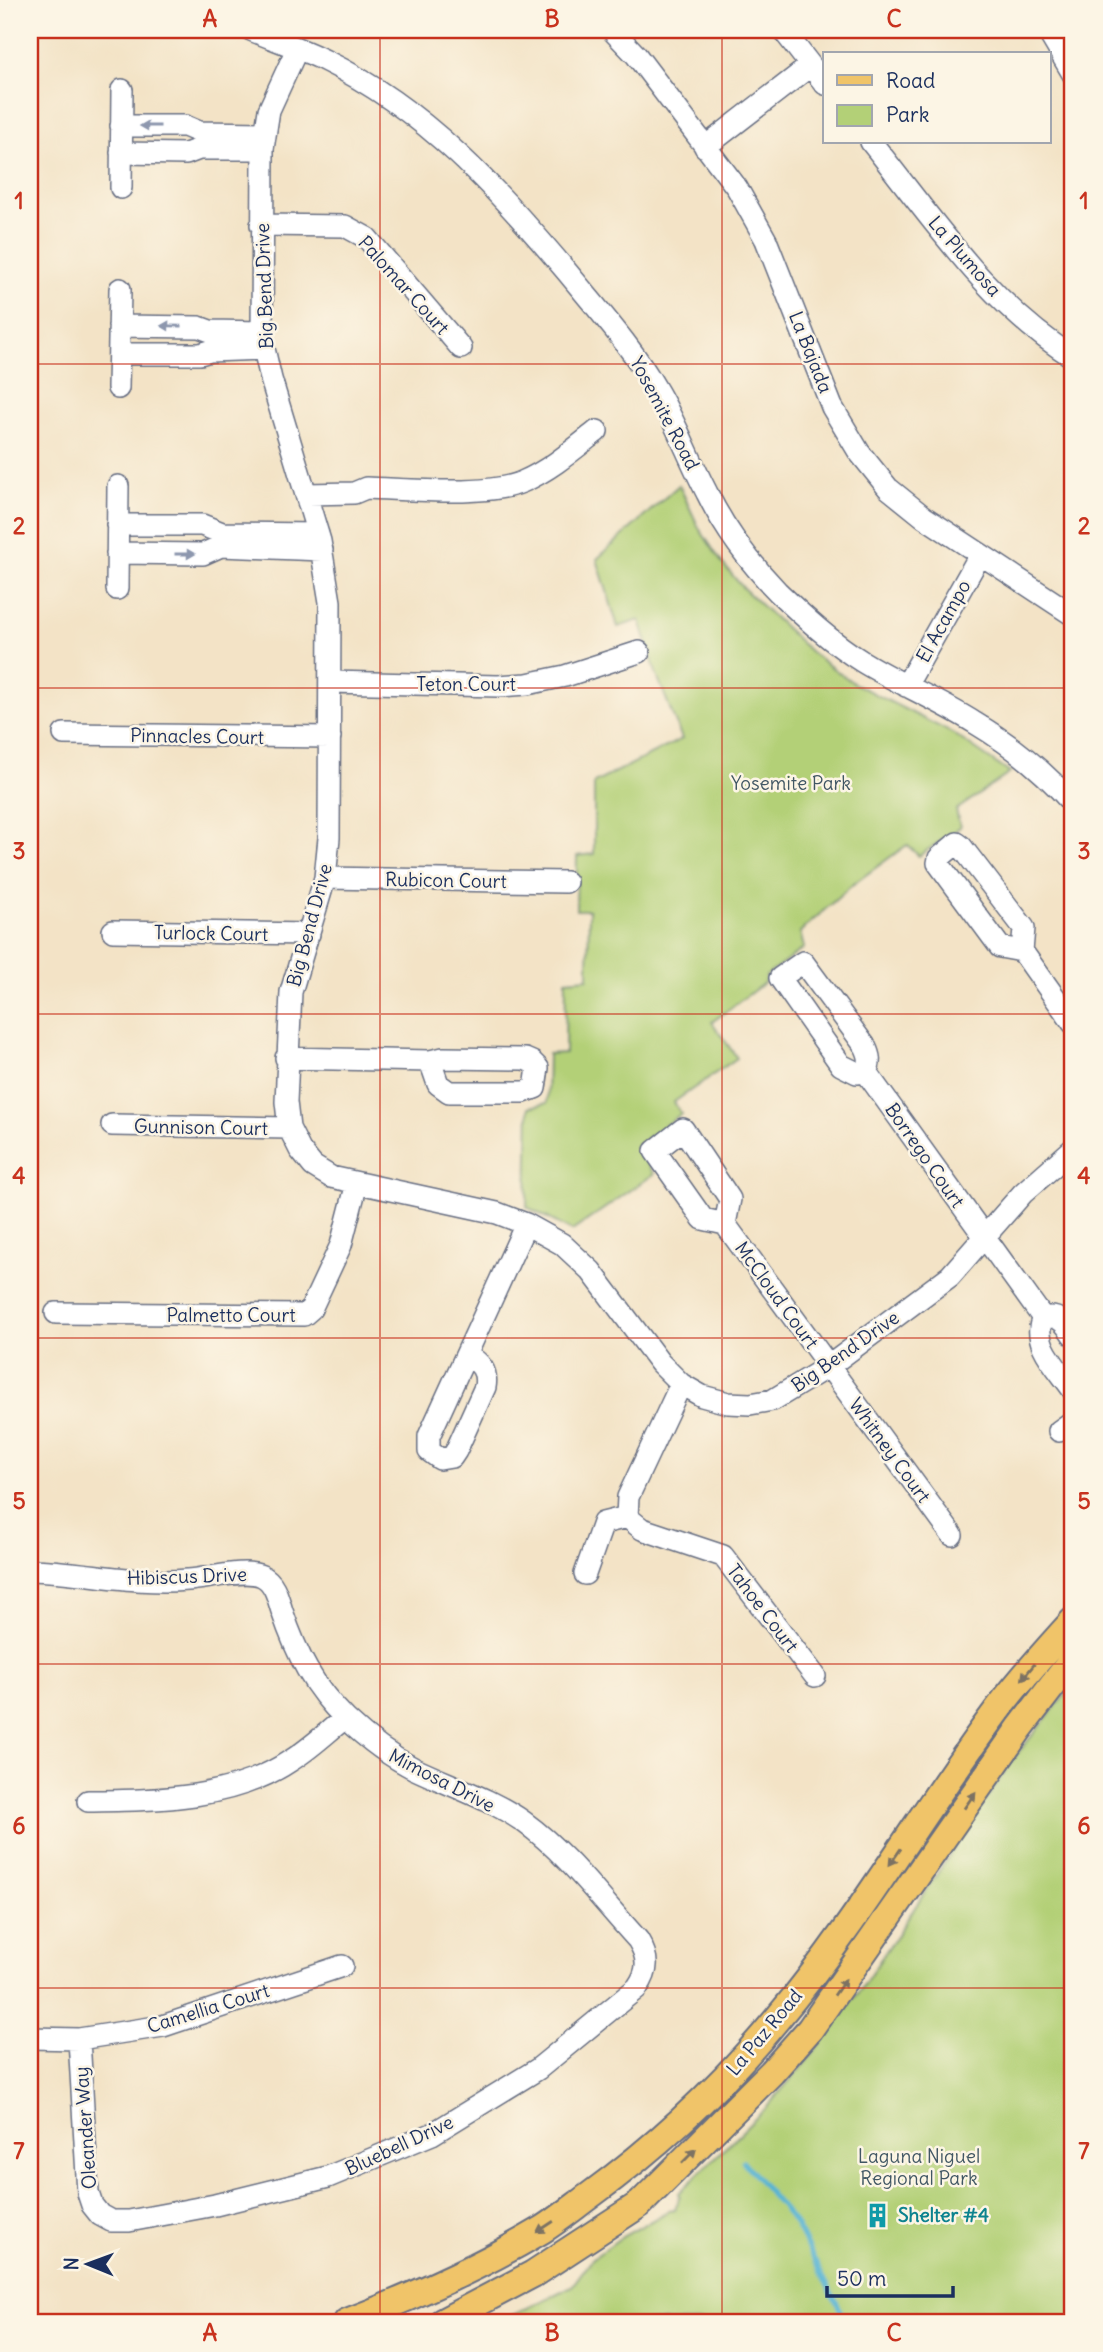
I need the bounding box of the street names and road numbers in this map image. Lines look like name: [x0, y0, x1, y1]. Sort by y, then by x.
street label: La Plumosa: [923, 211, 1007, 301]
street label: Big Bend Drive: [250, 223, 278, 349]
street label: Palomar Court: [353, 231, 455, 339]
street label: La Bajada: [784, 308, 838, 396]
street label: Yosemite Road: [625, 352, 705, 474]
street label: El Acampo: [911, 576, 975, 666]
street label: Teton Court: [416, 672, 516, 696]
street label: Pinnacles Court: [130, 723, 264, 749]
street label: Big Bend Drive: [281, 861, 337, 989]
street label: Rubicon Court: [385, 867, 507, 893]
street label: Turlock Court: [154, 920, 268, 946]
street label: Borrego Court: [880, 1098, 970, 1212]
street label: Gunnison Court: [134, 1114, 268, 1140]
street label: McCloud Court: [730, 1237, 824, 1353]
street label: Palmetto Court: [166, 1303, 296, 1327]
street label: Big Bend Drive: [786, 1305, 904, 1397]
street label: Whitney Court: [844, 1393, 936, 1507]
street label: Tahoe Court: [722, 1559, 804, 1657]
street label: Hibiscus Drive: [127, 1562, 247, 1590]
street label: Mimosa Drive: [385, 1743, 499, 1817]
street label: Camellia Court: [144, 1978, 272, 2038]
street label: La Paz Road: [721, 1984, 807, 2080]
street label: Oleander Way: [69, 2066, 101, 2190]
street label: Bluebell Drive: [341, 2109, 457, 2181]

